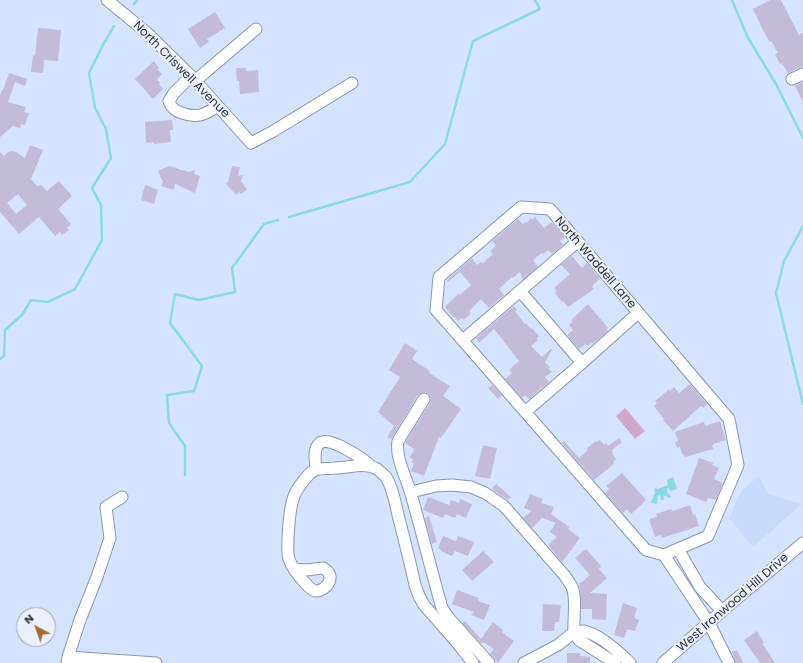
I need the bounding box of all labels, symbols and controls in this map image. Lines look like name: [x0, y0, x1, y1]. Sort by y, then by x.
street label: North Criswell Avenue: [130, 19, 232, 121]
street label: North Waddell Lane: [551, 214, 639, 312]
street label: West Ironwood Hill Drive: [674, 551, 792, 655]
north arrow: [16, 607, 56, 647]
text: N: [20, 610, 37, 627]

